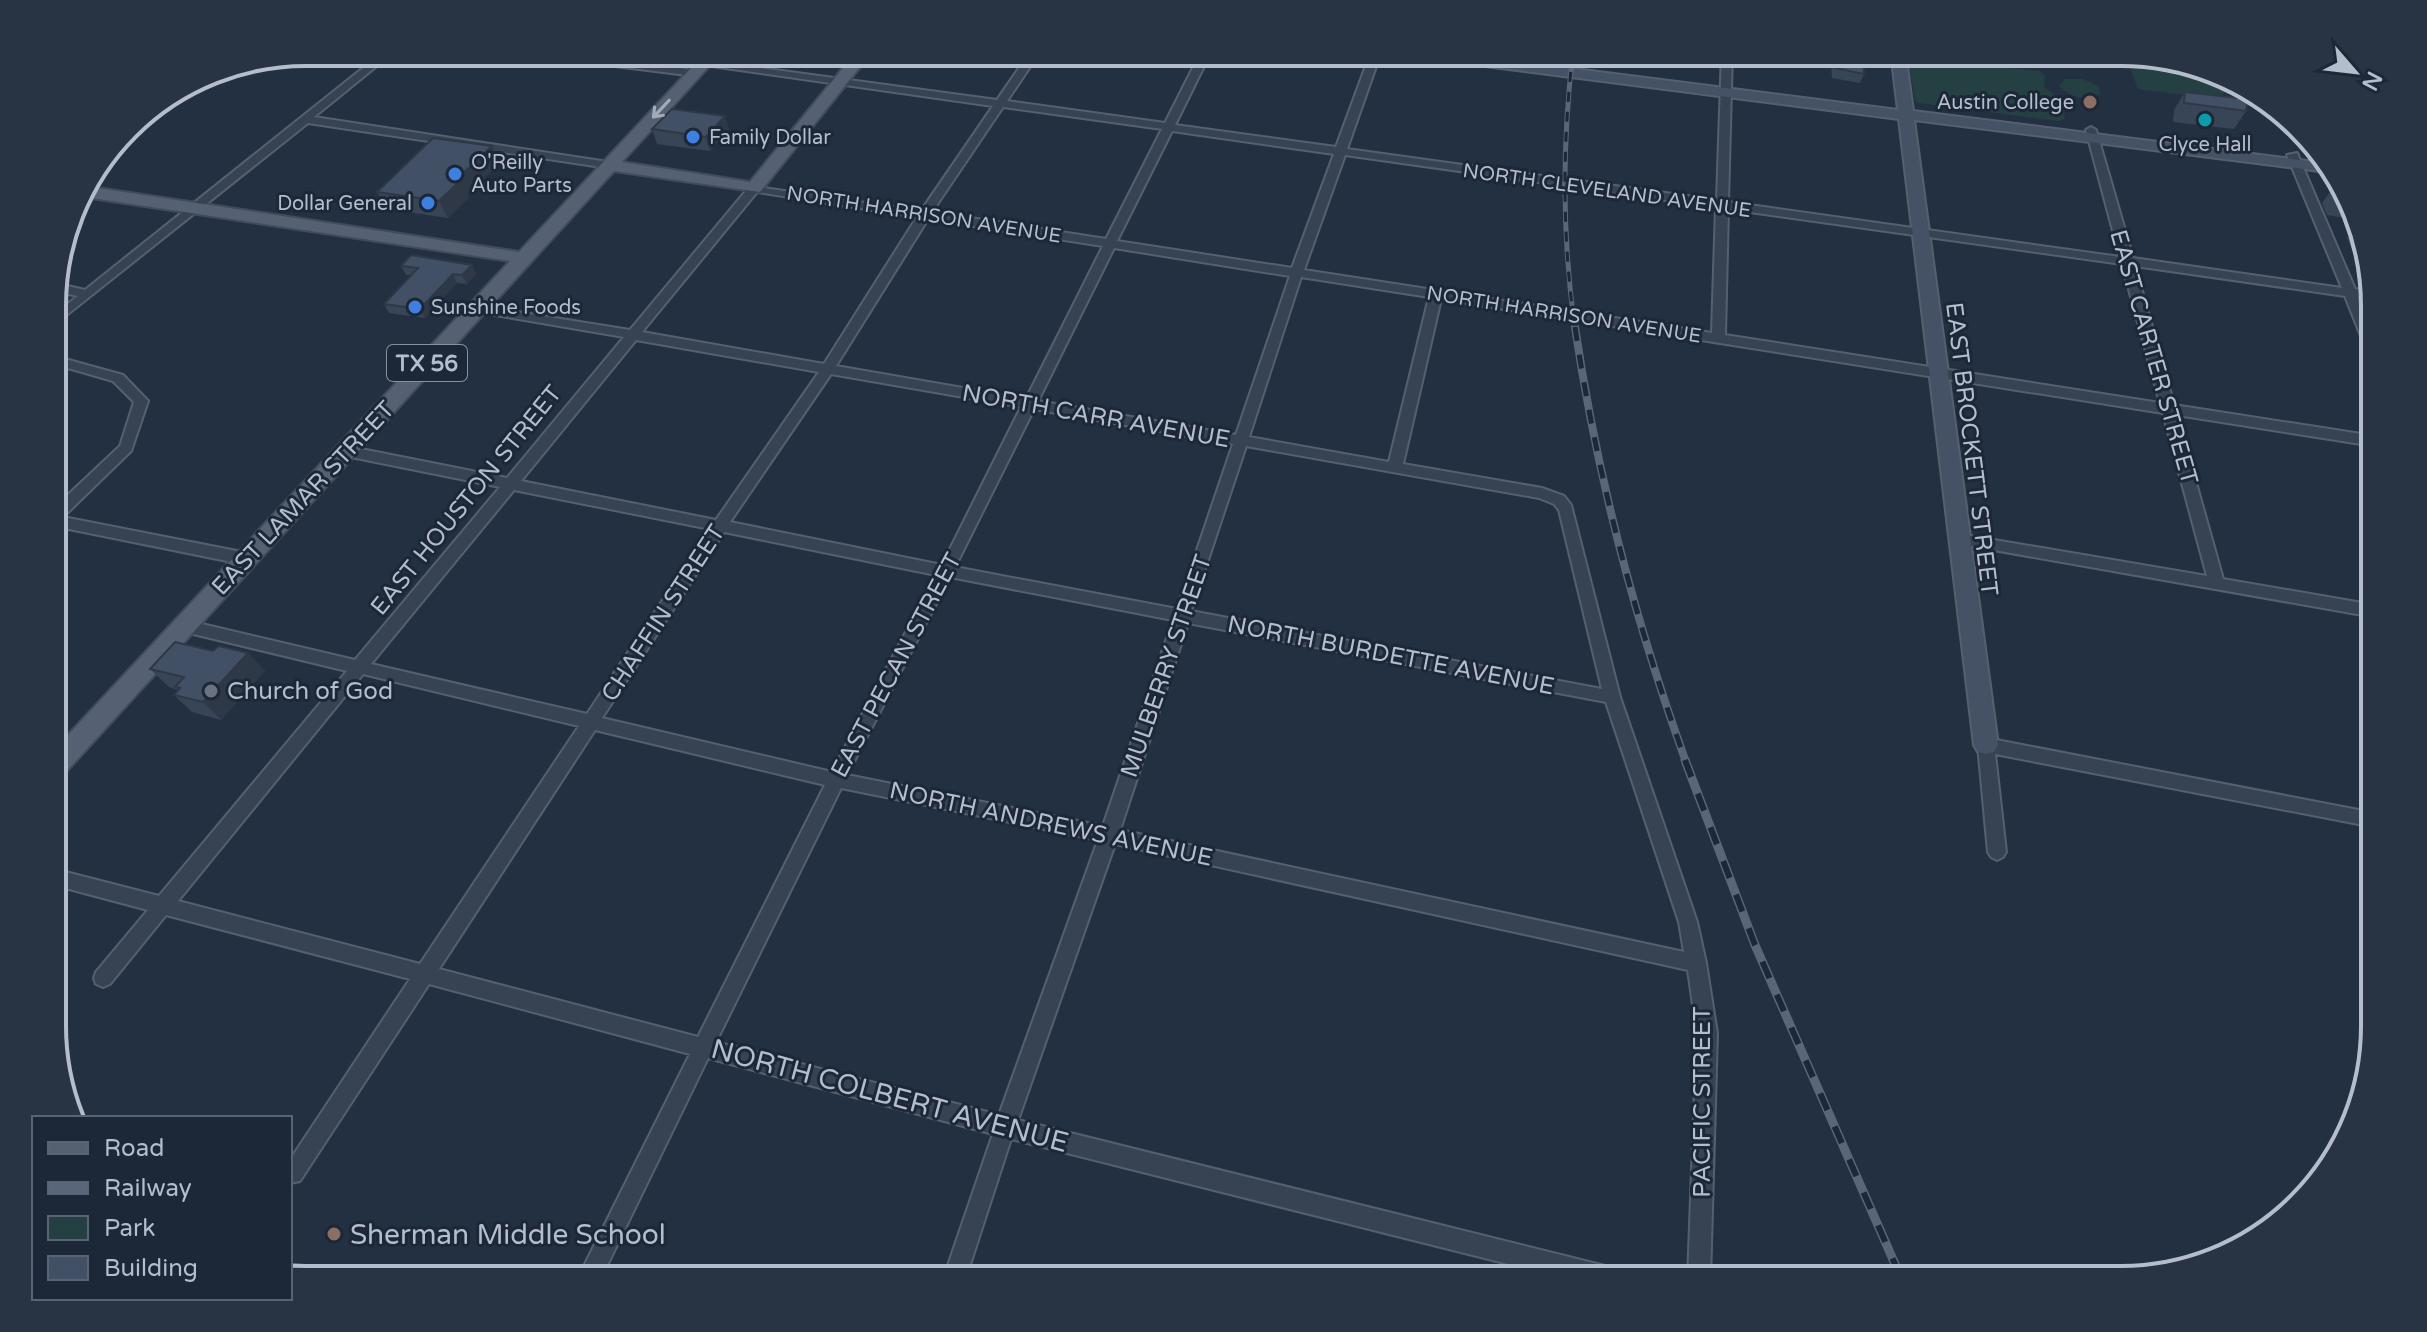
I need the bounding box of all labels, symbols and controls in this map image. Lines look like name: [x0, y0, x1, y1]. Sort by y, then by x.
north arrow: [2315, 32, 2395, 112]
text: N: [2356, 67, 2387, 95]
place label: Austin College: [1937, 91, 2074, 115]
marker: Austin College: [2081, 93, 2099, 111]
one-way arrow: [651, 99, 670, 119]
marker: Clyce Hall: [2196, 111, 2214, 129]
place label: Family Dollar: [709, 126, 831, 150]
marker: Family Dollar: [684, 128, 702, 146]
place label: Clyce Hall: [2159, 133, 2251, 157]
place label: O'Reilly Auto Parts: [471, 151, 572, 198]
street label: NORTH CLEVELAND AVENUE: [1461, 159, 1753, 223]
marker: O'Reilly Auto Parts: [446, 165, 464, 183]
street label: NORTH HARRISON AVENUE: [785, 181, 1063, 249]
place label: Dollar General: [277, 192, 412, 216]
marker: Dollar General: [419, 194, 437, 212]
street label: EAST CARTER STREET: [2103, 226, 2204, 488]
street label: NORTH HARRISON AVENUE: [1425, 281, 1703, 349]
place label: Sunshine Foods: [431, 296, 581, 320]
marker: Sunshine Foods: [406, 298, 424, 316]
street label: EAST BROCKETT STREET: [1939, 301, 2004, 598]
road number: TX 56: [387, 345, 467, 381]
street label: EAST HOUSTON STREET: [365, 379, 568, 621]
street label: NORTH CARR AVENUE: [960, 379, 1232, 454]
street label: EAST LAMAR STREET: [206, 395, 401, 601]
street label: CHAFFIN STREET: [595, 519, 732, 707]
street label: EAST PECAN STREET: [825, 548, 968, 782]
street label: MULBERRY STREET: [1115, 551, 1218, 781]
street label: NORTH BURDETTE AVENUE: [1225, 610, 1557, 701]
place label: Church of God: [227, 677, 393, 706]
marker: Church of God: [202, 682, 220, 700]
street label: NORTH ANDREWS AVENUE: [887, 776, 1215, 873]
street label: PACIFIC STREET: [1688, 1006, 1717, 1198]
street label: NORTH COLBERT AVENUE: [707, 1032, 1072, 1160]
legend: [32, 1116, 292, 1300]
text: Road: [104, 1134, 164, 1163]
text: Railway: [104, 1174, 192, 1203]
text: Park: [104, 1214, 155, 1243]
place label: Sherman Middle School: [350, 1218, 666, 1252]
marker: Sherman Middle School: [325, 1225, 343, 1243]
text: Building: [104, 1254, 198, 1283]

